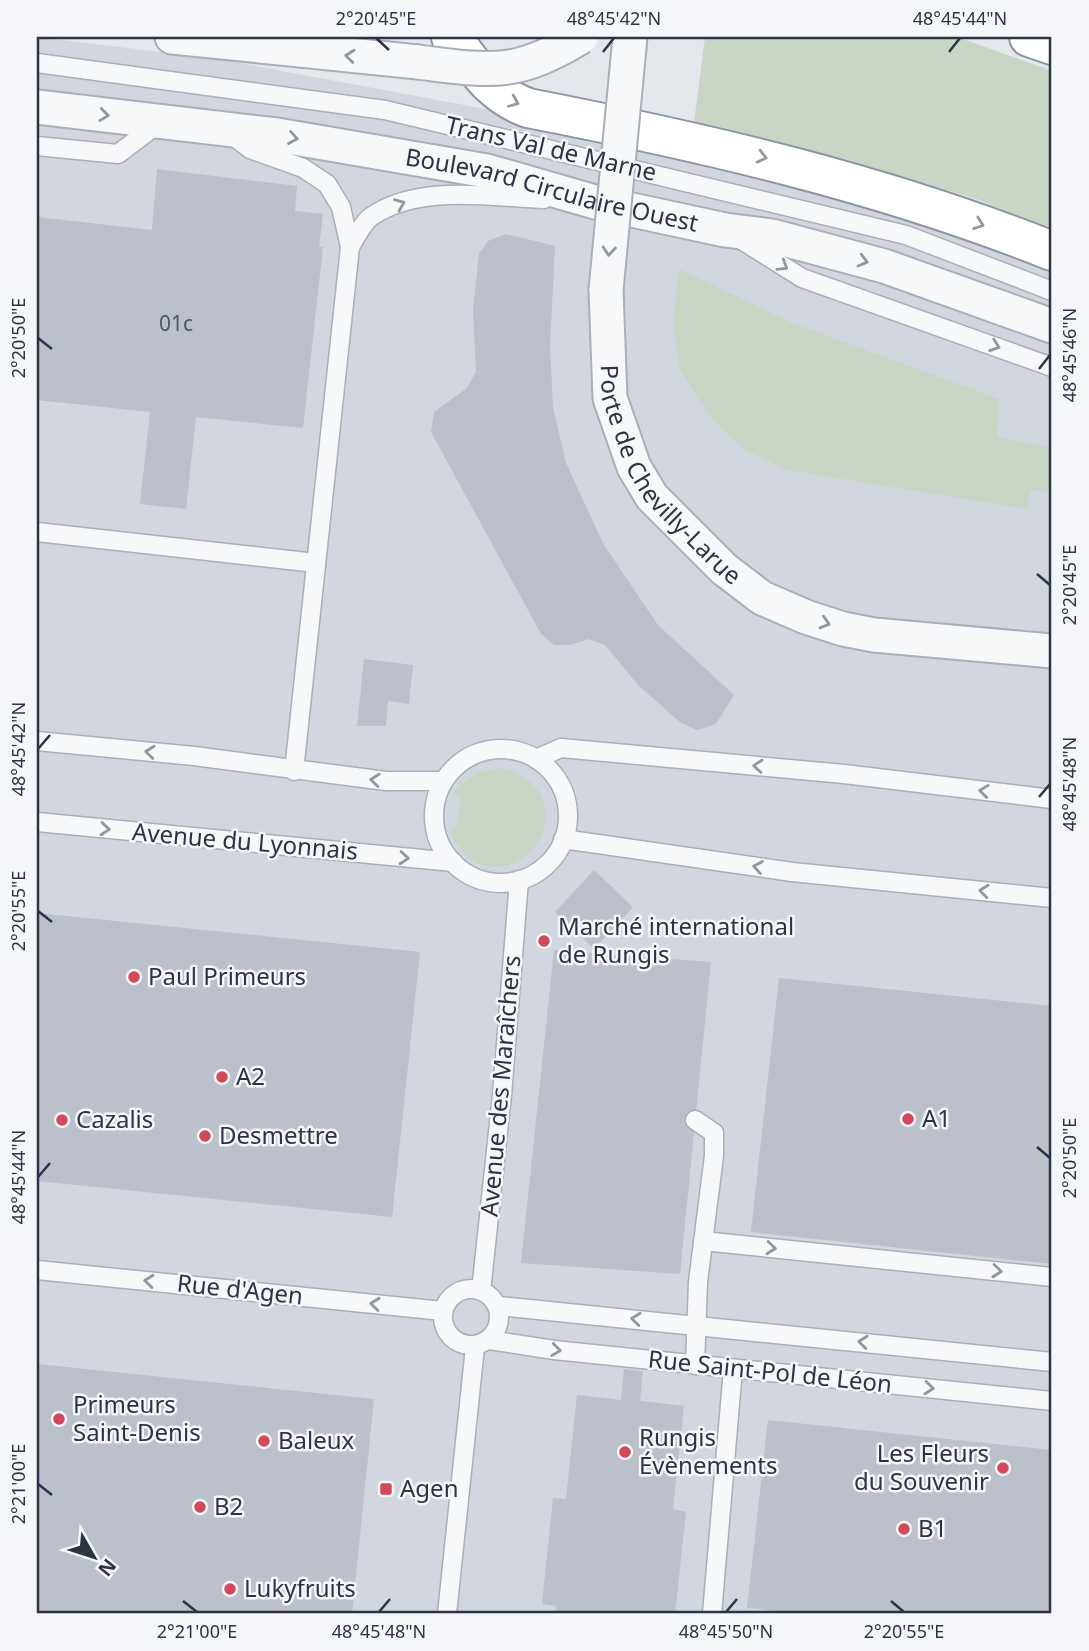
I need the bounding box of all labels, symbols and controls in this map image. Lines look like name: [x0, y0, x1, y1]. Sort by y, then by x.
text: 2°20'45"E: [336, 6, 416, 30]
text: 48°45'42"N: [567, 6, 661, 30]
text: 48°45'44"N: [913, 6, 1007, 30]
one-way arrow: [344, 48, 356, 63]
one-way arrow: [507, 94, 520, 108]
street label: Trans Val de Marne: [443, 107, 660, 188]
one-way arrow: [99, 108, 110, 123]
one-way arrow: [287, 130, 299, 145]
street label: Boulevard Circulaire Ouest: [403, 139, 702, 239]
one-way arrow: [755, 149, 767, 163]
one-way arrow: [393, 198, 405, 212]
one-way arrow: [973, 216, 985, 230]
one-way arrow: [602, 245, 617, 257]
one-way arrow: [857, 252, 869, 267]
one-way arrow: [775, 258, 788, 271]
text: 2°20'50"E: [6, 298, 30, 378]
text: 48°45'46"N: [1057, 308, 1081, 402]
house number: 01c: [159, 309, 193, 337]
one-way arrow: [988, 338, 1001, 352]
street label: Porte de Chevilly-Larue: [594, 364, 749, 591]
text: 2°20'45"E: [1057, 545, 1081, 625]
one-way arrow: [819, 615, 831, 630]
text: 48°45'42"N: [6, 702, 30, 796]
text: 48°45'48"N: [1057, 737, 1081, 831]
one-way arrow: [144, 745, 155, 760]
one-way arrow: [753, 759, 764, 774]
one-way arrow: [369, 773, 380, 788]
one-way arrow: [979, 784, 990, 799]
street label: Avenue du Lyonnais: [131, 814, 359, 867]
one-way arrow: [99, 821, 110, 836]
one-way arrow: [399, 850, 410, 865]
one-way arrow: [752, 860, 764, 875]
text: 2°20'55"E: [6, 871, 30, 951]
one-way arrow: [979, 884, 990, 899]
place label: Marché international de Rungis: [558, 909, 794, 970]
marker: Marché international de Rungis: [536, 933, 552, 949]
street label: Avenue des Maraîchers: [472, 954, 527, 1218]
place label: Paul Primeurs: [148, 959, 306, 992]
marker: Paul Primeurs: [126, 969, 142, 985]
place label: A2: [236, 1059, 265, 1092]
marker: A2: [214, 1069, 230, 1085]
place label: A1: [922, 1101, 951, 1134]
place label: Cazalis: [76, 1102, 153, 1135]
marker: A1: [900, 1111, 916, 1127]
marker: Cazalis: [54, 1112, 70, 1128]
place label: Desmettre: [219, 1118, 338, 1151]
text: 2°20'50"E: [1057, 1118, 1081, 1198]
marker: Desmettre: [197, 1128, 213, 1144]
text: 48°45'44"N: [6, 1130, 30, 1224]
one-way arrow: [766, 1240, 777, 1255]
one-way arrow: [991, 1264, 1003, 1279]
street label: Rue d'Agen: [176, 1265, 305, 1312]
one-way arrow: [143, 1274, 154, 1289]
one-way arrow: [369, 1297, 380, 1312]
one-way arrow: [630, 1311, 642, 1326]
one-way arrow: [857, 1335, 868, 1350]
street label: Rue Saint-Pol de Léon: [647, 1341, 894, 1400]
one-way arrow: [551, 1342, 562, 1357]
one-way arrow: [923, 1381, 935, 1396]
place label: Primeurs Saint-Denis: [73, 1387, 201, 1448]
marker: Primeurs Saint-Denis: [51, 1411, 67, 1427]
place label: Rungis Évènements: [639, 1420, 777, 1481]
place label: Baleux: [278, 1423, 355, 1456]
marker: Baleux: [256, 1433, 272, 1449]
place label: Les Fleurs du Souvenir: [854, 1436, 989, 1497]
text: 2°21'00"E: [6, 1444, 30, 1524]
marker: Rungis Évènements: [617, 1444, 633, 1460]
marker: Les Fleurs du Souvenir: [995, 1460, 1011, 1476]
place label: Agen: [400, 1471, 458, 1504]
marker: Agen: [378, 1481, 394, 1497]
place label: B2: [214, 1489, 243, 1522]
marker: B2: [192, 1499, 208, 1515]
place label: B1: [918, 1511, 947, 1544]
marker: B1: [896, 1521, 912, 1537]
north arrow: [60, 1522, 130, 1592]
text: N: [92, 1554, 122, 1582]
place label: Lukyfruits: [244, 1571, 356, 1604]
marker: Lukyfruits: [222, 1581, 238, 1597]
text: 2°21'00"E: [157, 1619, 237, 1643]
text: 48°45'48"N: [332, 1619, 426, 1643]
text: 48°45'50"N: [679, 1619, 773, 1643]
text: 2°20'55"E: [864, 1619, 944, 1643]

